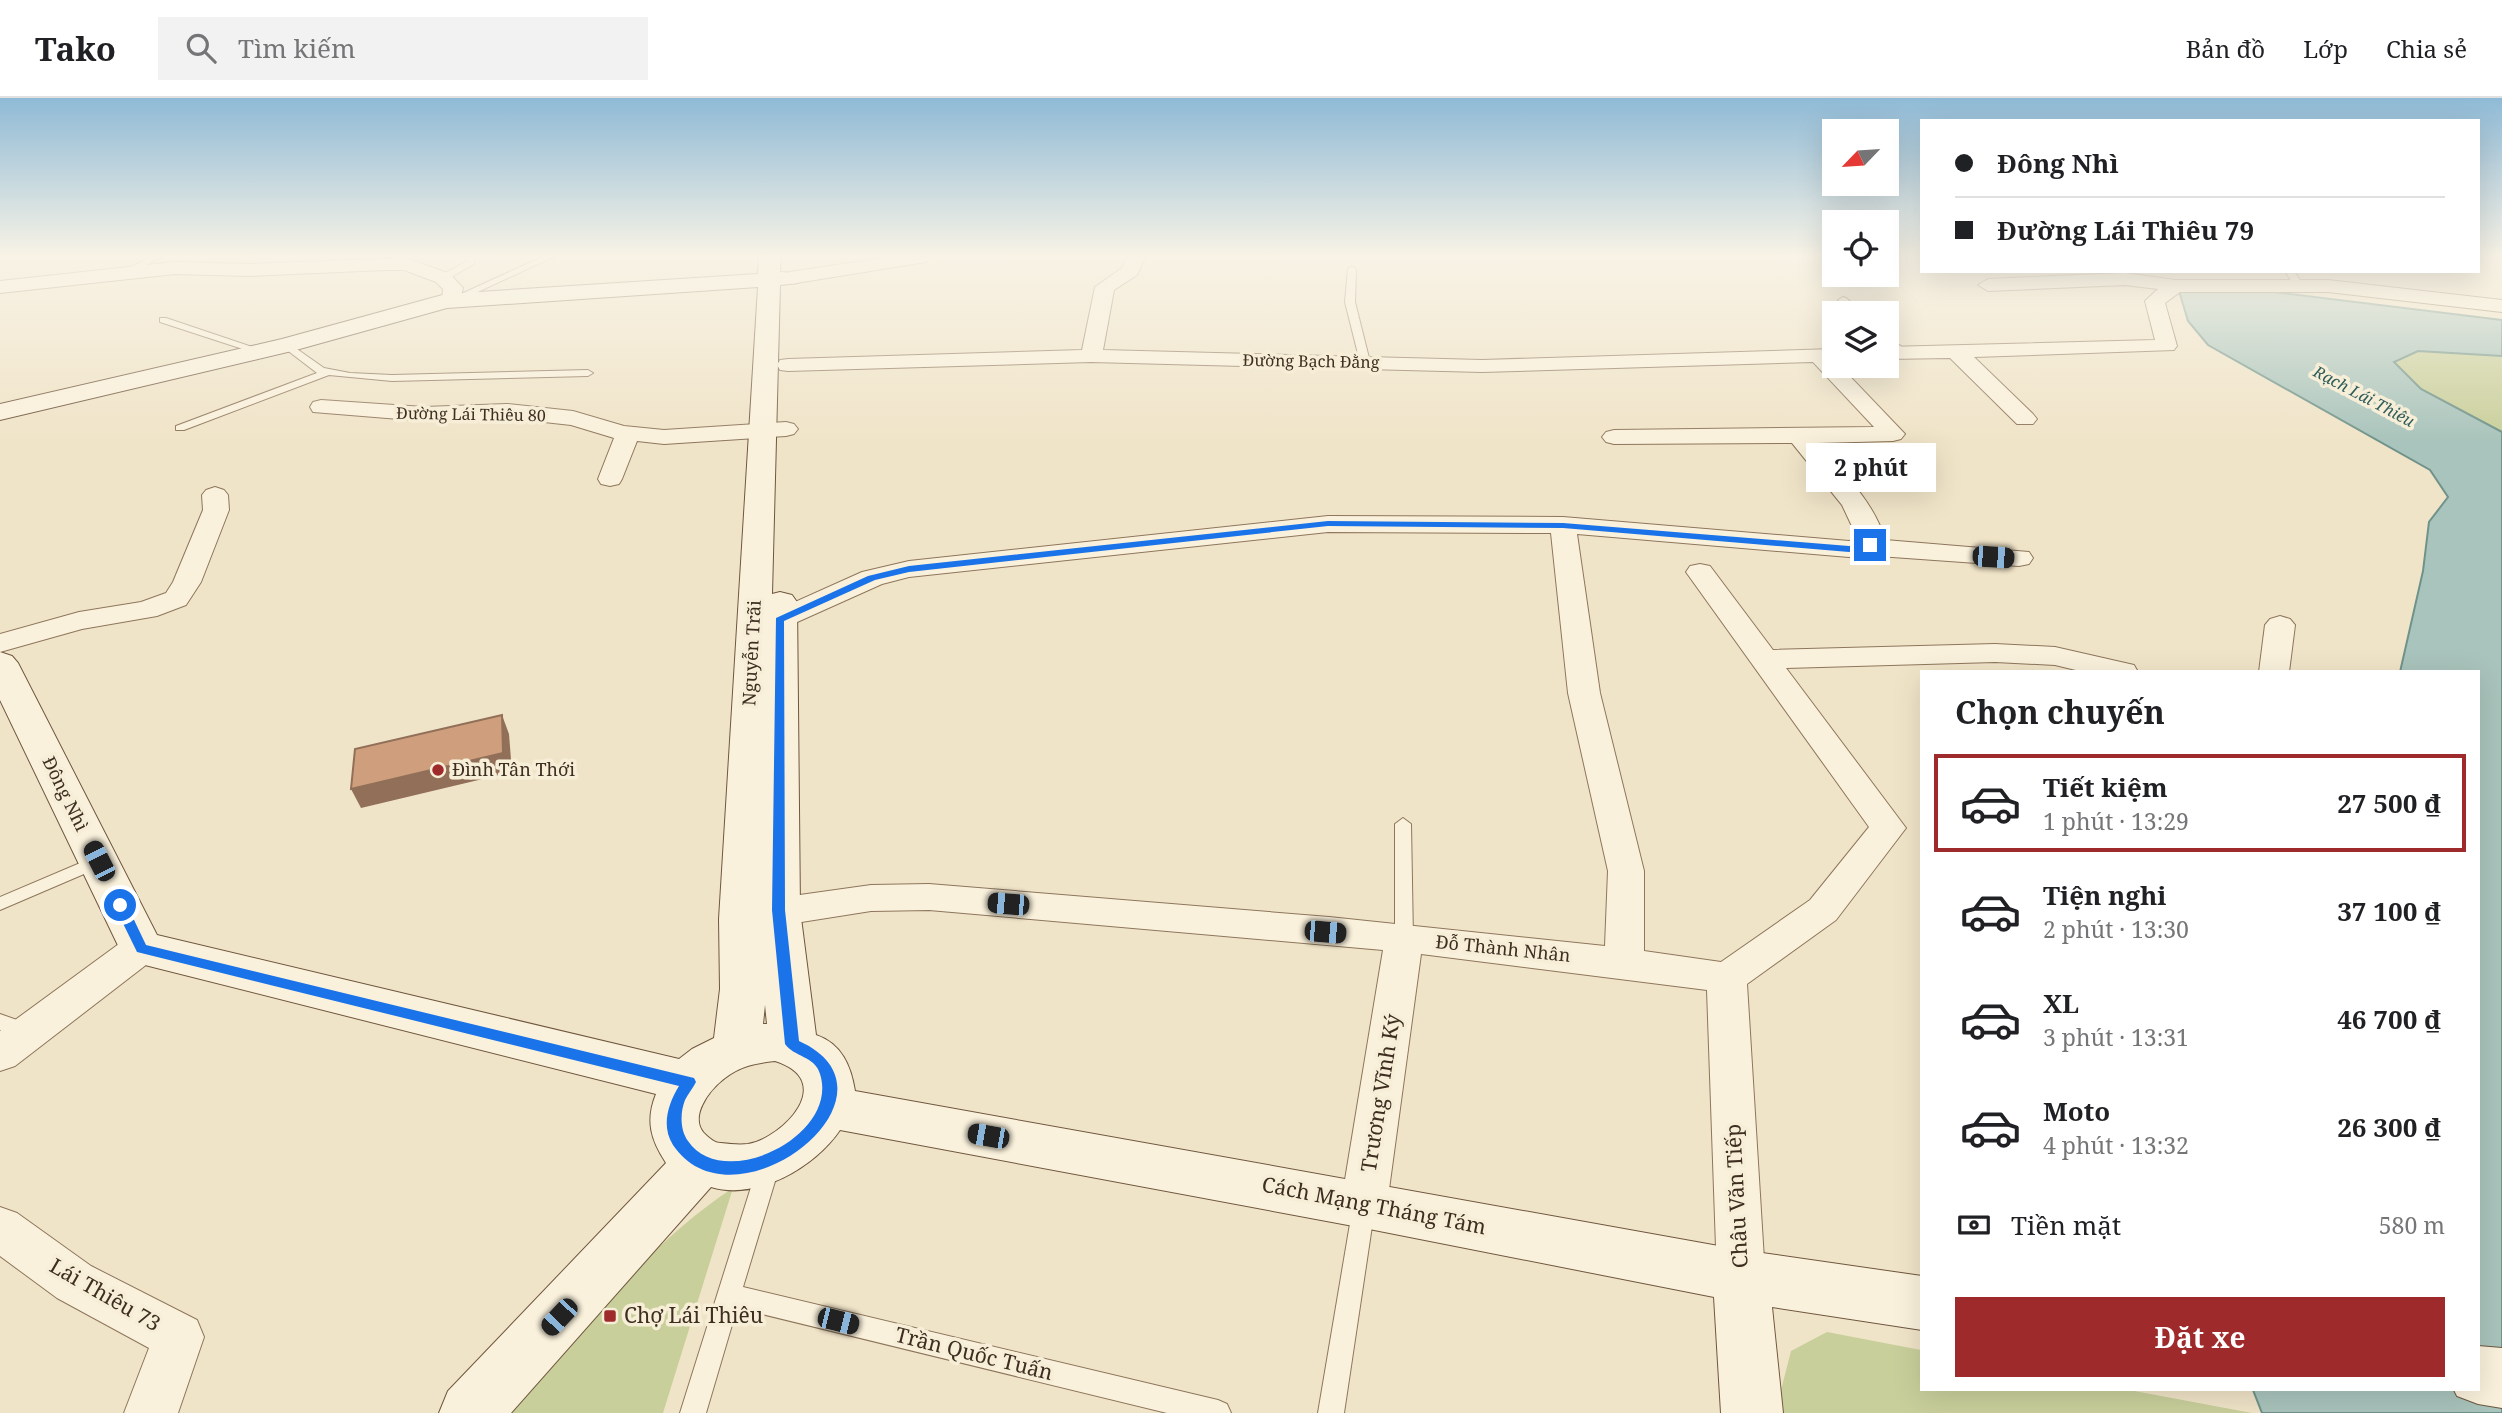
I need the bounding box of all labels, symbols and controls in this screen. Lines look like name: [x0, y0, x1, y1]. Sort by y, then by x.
search box: [158, 17, 648, 80]
text: Tako: [35, 26, 116, 71]
icon: search: [182, 29, 220, 67]
text: Tìm kiếm: [238, 30, 356, 66]
text: Bản đồ: [2186, 32, 2265, 65]
text: Lớp: [2303, 32, 2348, 65]
text: Chia sẻ: [2386, 32, 2467, 65]
north arrow: [1822, 119, 1899, 196]
map controls: [1822, 119, 1899, 378]
text: Đông Nhì: [1997, 145, 2119, 181]
button: locate: [1822, 210, 1899, 287]
text: Đường Lái Thiêu 79: [1997, 212, 2254, 248]
button: layers: [1822, 301, 1899, 378]
street label: Đường Bạch Đằng: [1242, 349, 1380, 373]
water label: Rạch Lái Thiêu: [2309, 360, 2419, 432]
street label: Đường Lái Thiêu 80: [396, 402, 546, 426]
callout: 2 phút: [1805, 444, 1935, 492]
text: 2 phút: [1834, 451, 1908, 483]
route end: [1854, 529, 1886, 561]
car: [1972, 545, 2015, 569]
street label: Nguyễn Trãi: [736, 599, 766, 706]
text: Chọn chuyến: [1955, 690, 2165, 733]
street label: Đông Nhì: [37, 752, 94, 835]
place label: Đình Tân Thới: [452, 757, 575, 781]
marker: Đình Tân Thới: [430, 762, 446, 778]
text: Tiết kiệm: [2043, 769, 2168, 805]
icon: car: [1959, 772, 2022, 835]
text: 27 500 ₫: [2337, 785, 2441, 821]
text: 1 phút · 13:29: [2043, 805, 2189, 837]
car: [81, 838, 118, 884]
text: Tiện nghi: [2043, 877, 2167, 913]
icon: car: [1959, 880, 2022, 943]
route start: [104, 889, 136, 921]
car: [987, 892, 1030, 916]
text: 37 100 ₫: [2337, 893, 2441, 929]
text: 2 phút · 13:30: [2043, 913, 2189, 945]
car: [1304, 920, 1347, 944]
street label: Đỗ Thành Nhân: [1435, 929, 1572, 967]
text: XL: [2043, 985, 2079, 1021]
icon: car: [1959, 988, 2022, 1051]
text: 46 700 ₫: [2337, 1001, 2441, 1037]
street label: Trương Vĩnh Ký: [1354, 1012, 1406, 1174]
text: 3 phút · 13:31: [2043, 1021, 2189, 1053]
text: Moto: [2043, 1093, 2110, 1129]
icon: car: [1959, 1096, 2022, 1159]
text: 26 300 ₫: [2337, 1109, 2441, 1145]
car: [966, 1122, 1011, 1150]
street label: Châu Văn Tiếp: [1718, 1123, 1754, 1269]
text: 4 phút · 13:32: [2043, 1129, 2189, 1161]
street label: Cách Mạng Tháng Tám: [1260, 1170, 1489, 1241]
icon: cash: [1955, 1206, 1993, 1244]
text: Tiền mặt: [2011, 1207, 2121, 1243]
text: 580 m: [2379, 1209, 2445, 1241]
street label: Lái Thiêu 73: [45, 1251, 166, 1337]
car: [537, 1294, 582, 1340]
button: Đặt xe: [1955, 1297, 2445, 1377]
place label: Chợ Lái Thiêu: [624, 1301, 763, 1329]
car: [816, 1306, 861, 1336]
marker: Chợ Lái Thiêu: [602, 1308, 618, 1324]
street label: Trần Quốc Tuấn: [892, 1320, 1056, 1386]

